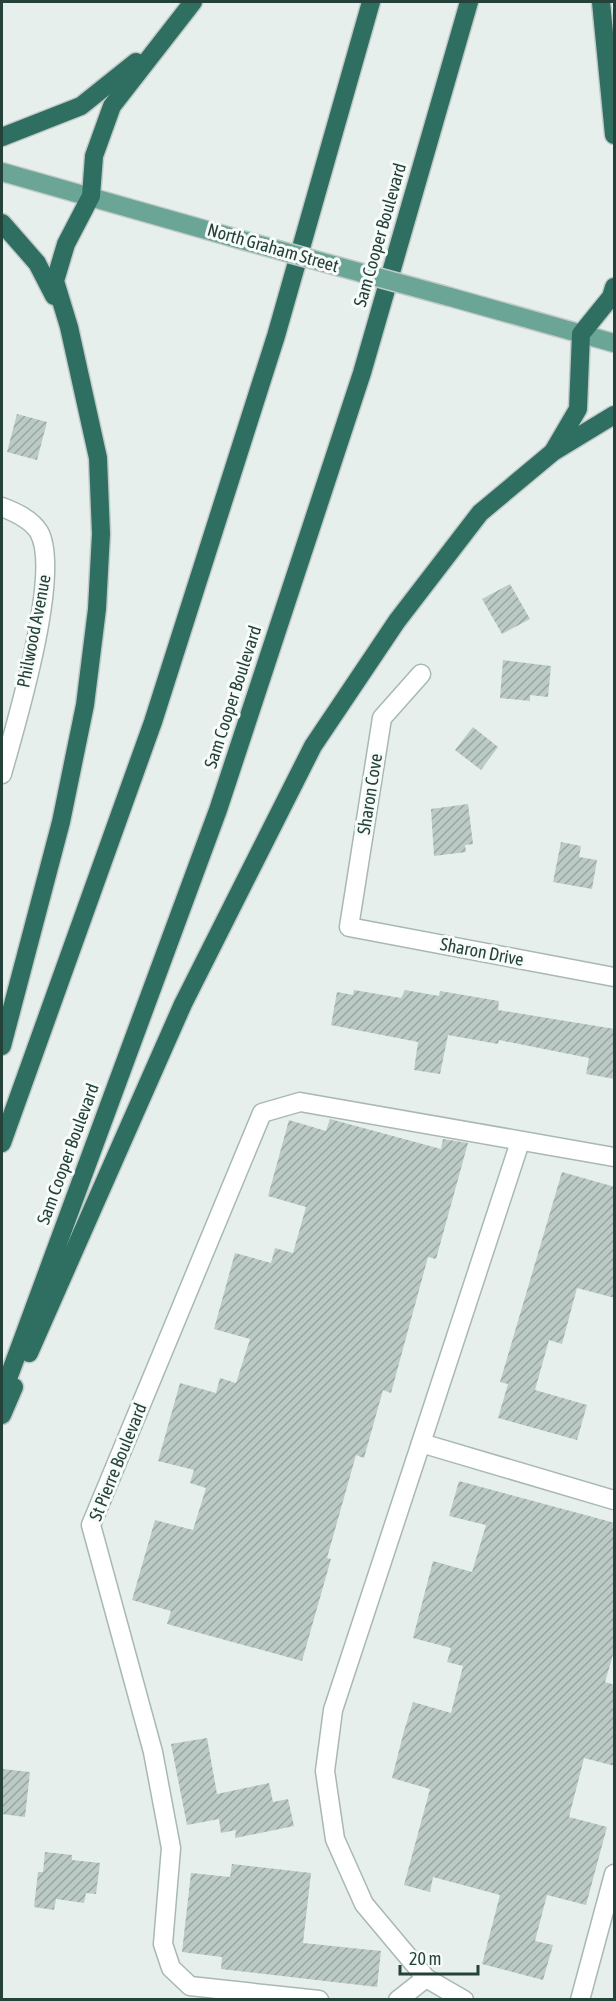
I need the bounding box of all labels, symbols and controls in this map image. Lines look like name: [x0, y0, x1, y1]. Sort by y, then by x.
street label: Sam Cooper Boulevard: [349, 161, 410, 309]
street label: North Graham Street: [205, 219, 341, 276]
street label: Philwood Avenue: [12, 573, 55, 689]
street label: Sam Cooper Boulevard: [200, 623, 265, 771]
street label: Sharon Cove: [353, 752, 386, 836]
street label: Sharon Drive: [439, 933, 526, 970]
street label: Sam Cooper Boulevard: [32, 1080, 103, 1227]
street label: St Pierre Boulevard: [84, 1400, 151, 1524]
scale bar: [400, 1938, 478, 1976]
text: 20 m: [409, 1948, 441, 1969]

